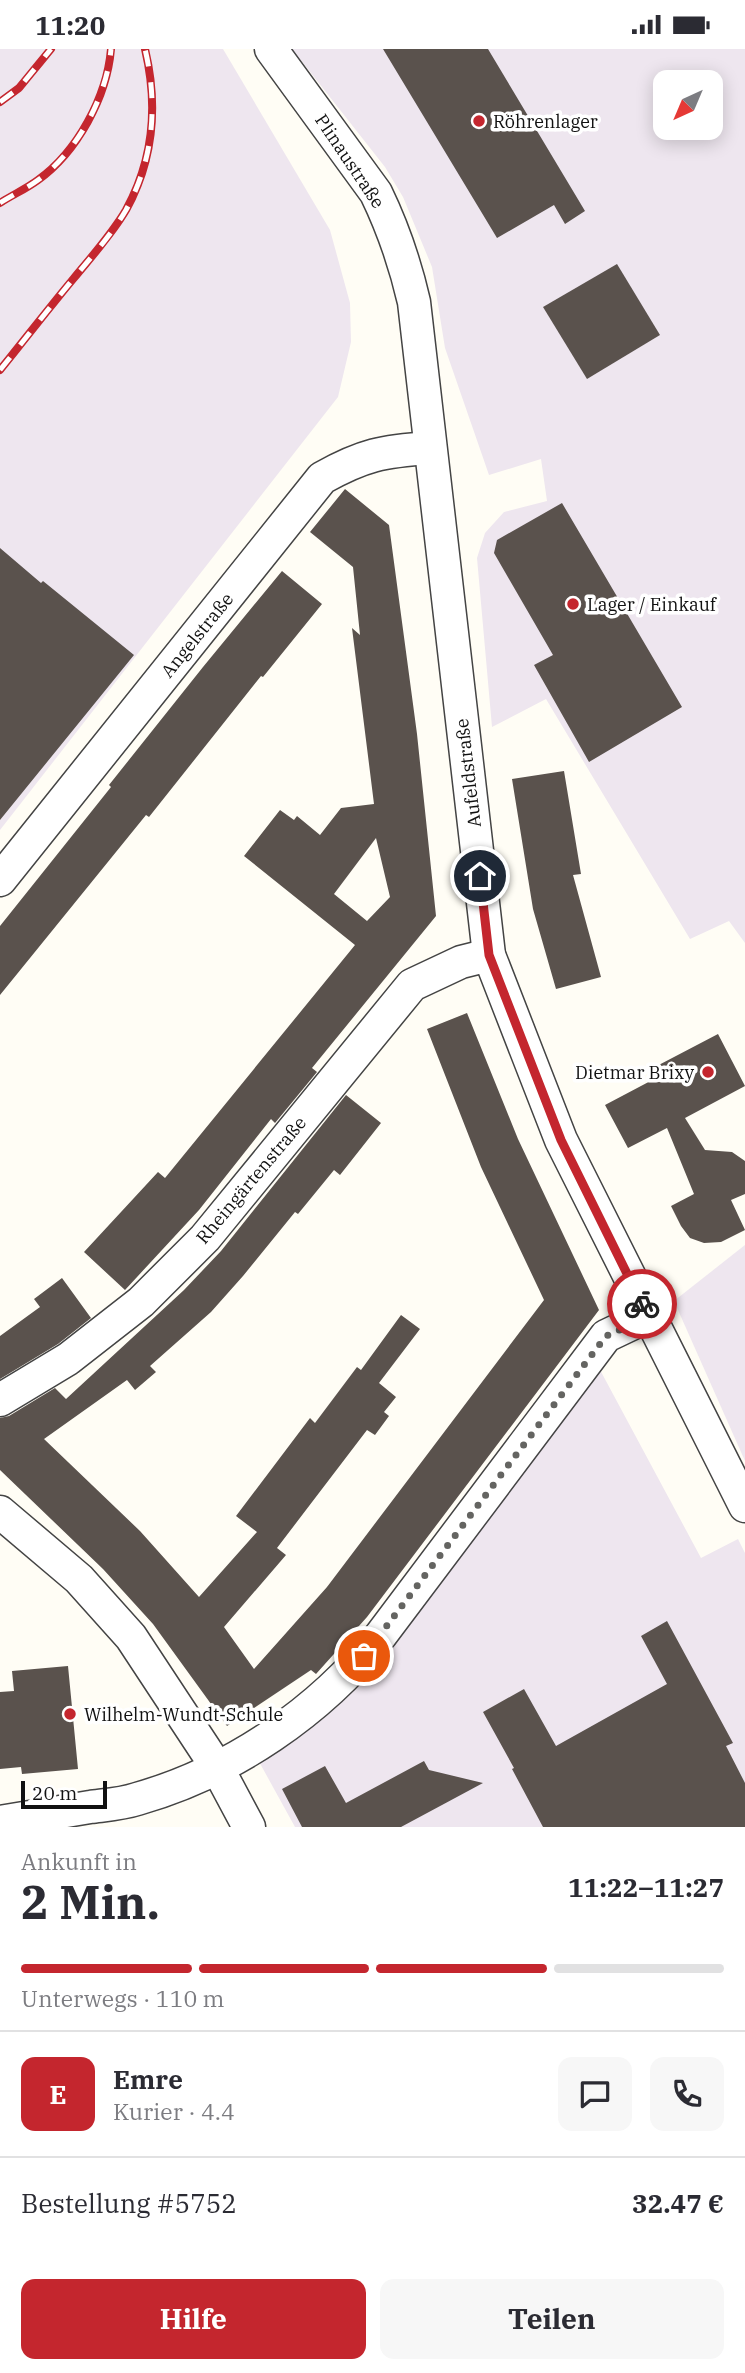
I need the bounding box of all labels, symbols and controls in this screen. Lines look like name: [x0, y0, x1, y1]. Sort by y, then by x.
text: 11:20: [35, 8, 105, 42]
north arrow: [653, 70, 723, 140]
map controls: [653, 70, 723, 140]
street label: Plinaustraße: [310, 110, 390, 212]
place label: Röhrenlager: [493, 110, 598, 133]
marker: Röhrenlager: [471, 113, 487, 129]
street label: Angelstraße: [156, 588, 238, 682]
place label: Lager / Einkauf: [587, 593, 718, 616]
marker: Lager / Einkauf: [565, 596, 581, 612]
street label: Aufeldstraße: [450, 717, 486, 829]
pin: [450, 846, 510, 906]
icon: home: [461, 857, 499, 895]
place label: Dietmar Brixy: [575, 1061, 694, 1084]
marker: Dietmar Brixy: [700, 1064, 716, 1080]
street label: Rheingärtenstraße: [191, 1112, 311, 1248]
courier: [607, 1269, 677, 1339]
icon: bike: [623, 1285, 661, 1323]
pin: [334, 1626, 394, 1686]
icon: bag: [345, 1637, 383, 1675]
place label: Wilhelm-Wundt-Schule: [84, 1703, 283, 1726]
marker: Wilhelm-Wundt-Schule: [62, 1706, 78, 1722]
scale bar: [21, 1778, 107, 1810]
text: 20 m: [32, 1781, 77, 1805]
text: Ankunft in: [21, 1846, 137, 1876]
text: 11:22–11:27: [568, 1870, 724, 1904]
text: 2 Min.: [21, 1872, 160, 1932]
text: Unterwegs · 110 m: [21, 1983, 224, 2013]
button: chat: [558, 2057, 632, 2131]
button: phone: [650, 2057, 724, 2131]
text: Emre: [113, 2062, 183, 2096]
text: E: [49, 2077, 67, 2111]
text: Kurier · 4.4: [113, 2096, 235, 2126]
text: Bestellung #5752: [21, 2186, 237, 2220]
text: 32.47 €: [632, 2186, 724, 2220]
button: Hilfe: [21, 2279, 366, 2359]
button: Teilen: [380, 2279, 724, 2359]

